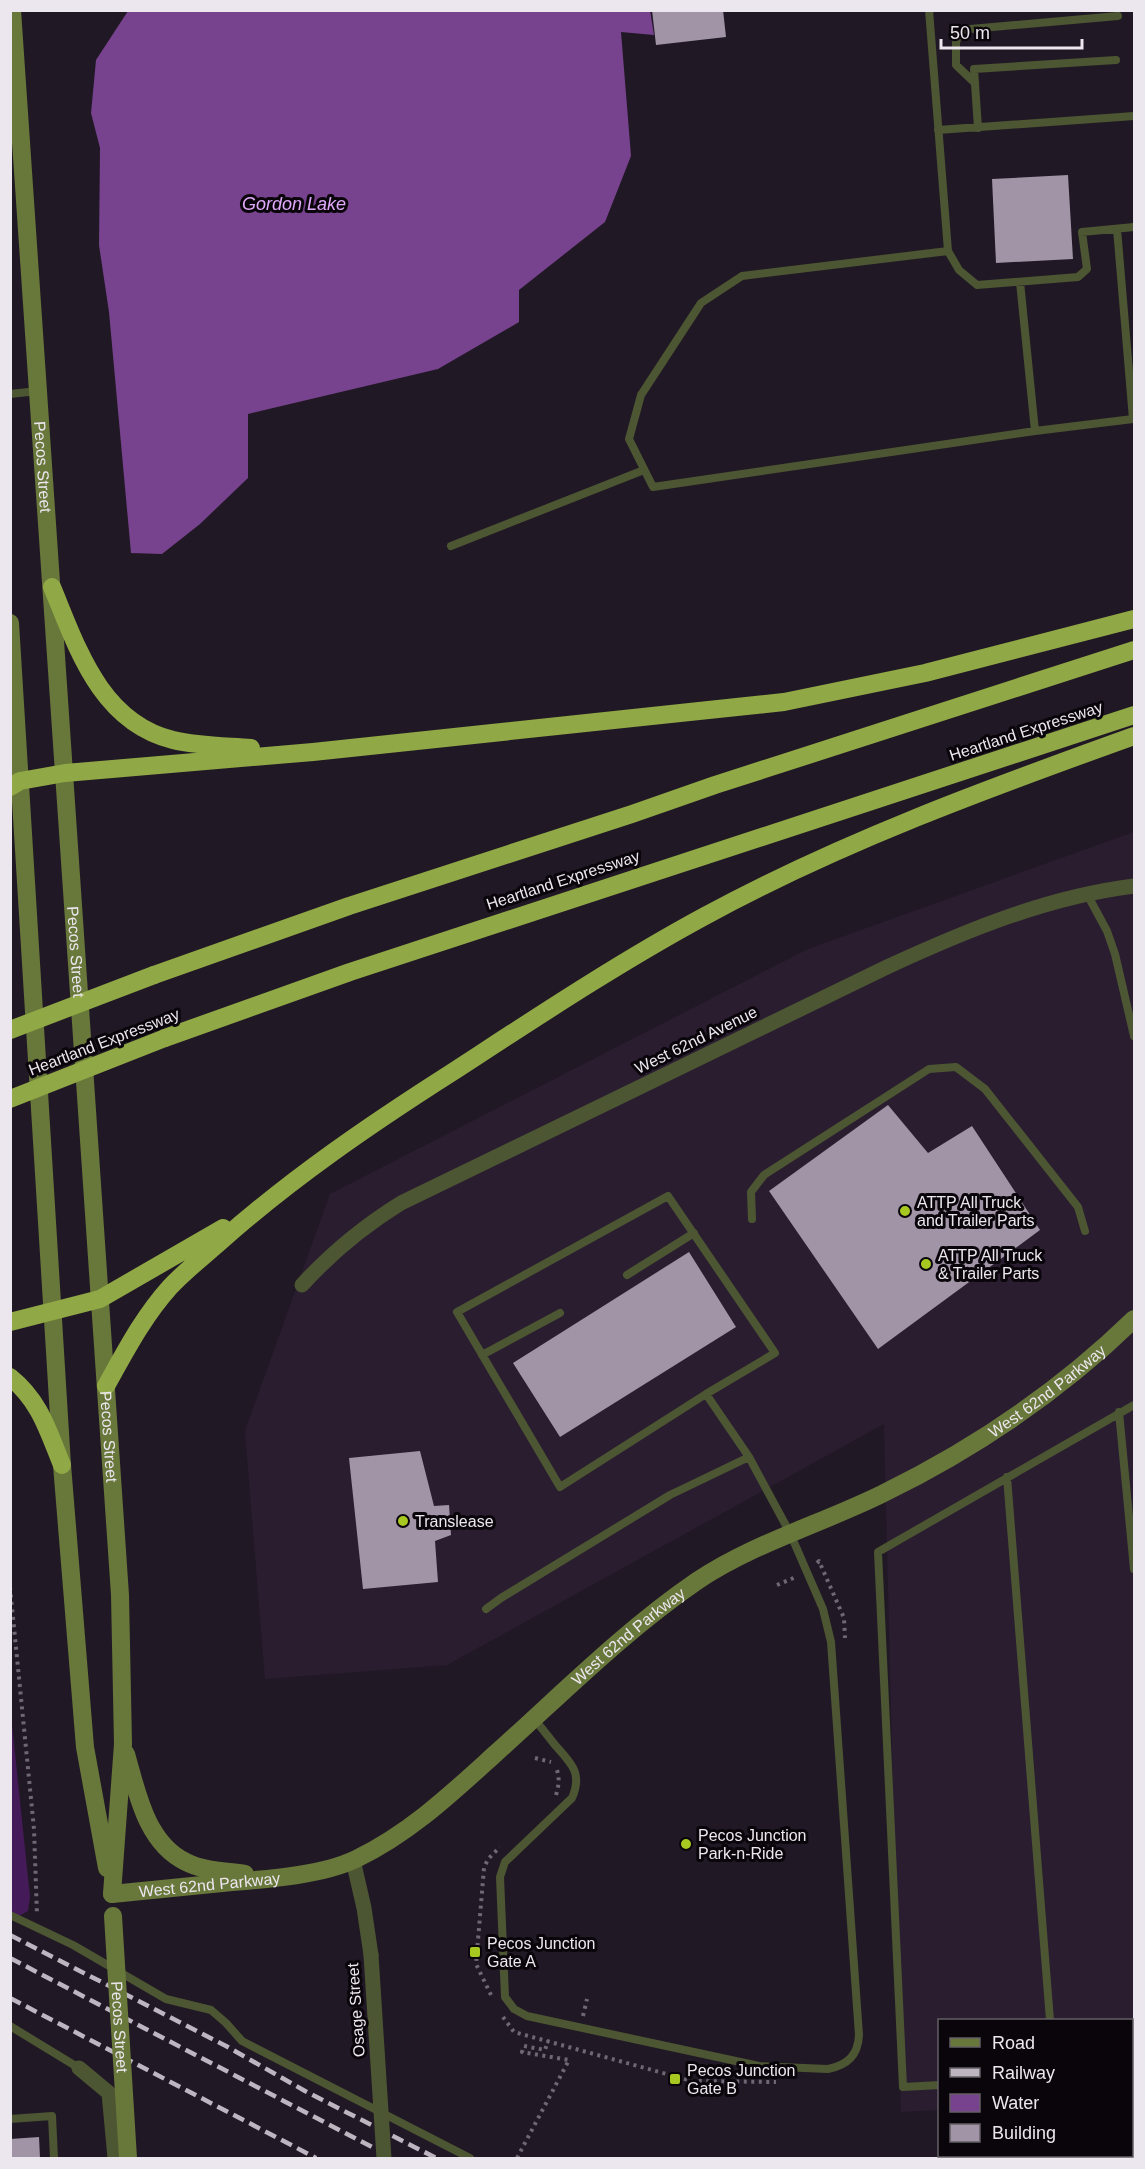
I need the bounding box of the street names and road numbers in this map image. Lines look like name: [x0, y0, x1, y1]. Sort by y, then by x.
street label: Pecos Street: [32, 421, 55, 514]
street label: Heartland Expressway: [947, 698, 1105, 764]
street label: Heartland Expressway: [484, 847, 642, 913]
street label: Pecos Street: [65, 906, 88, 999]
street label: West 62nd Avenue: [632, 1003, 760, 1077]
street label: Heartland Expressway: [26, 1005, 182, 1079]
street label: West 62nd Parkway: [985, 1341, 1109, 1440]
street label: Pecos Street: [98, 1390, 121, 1484]
street label: West 62nd Parkway: [568, 1584, 688, 1688]
street label: West 62nd Parkway: [138, 1869, 281, 1900]
street label: Osage Street: [344, 1962, 368, 2058]
street label: Pecos Street: [109, 1981, 131, 2074]

